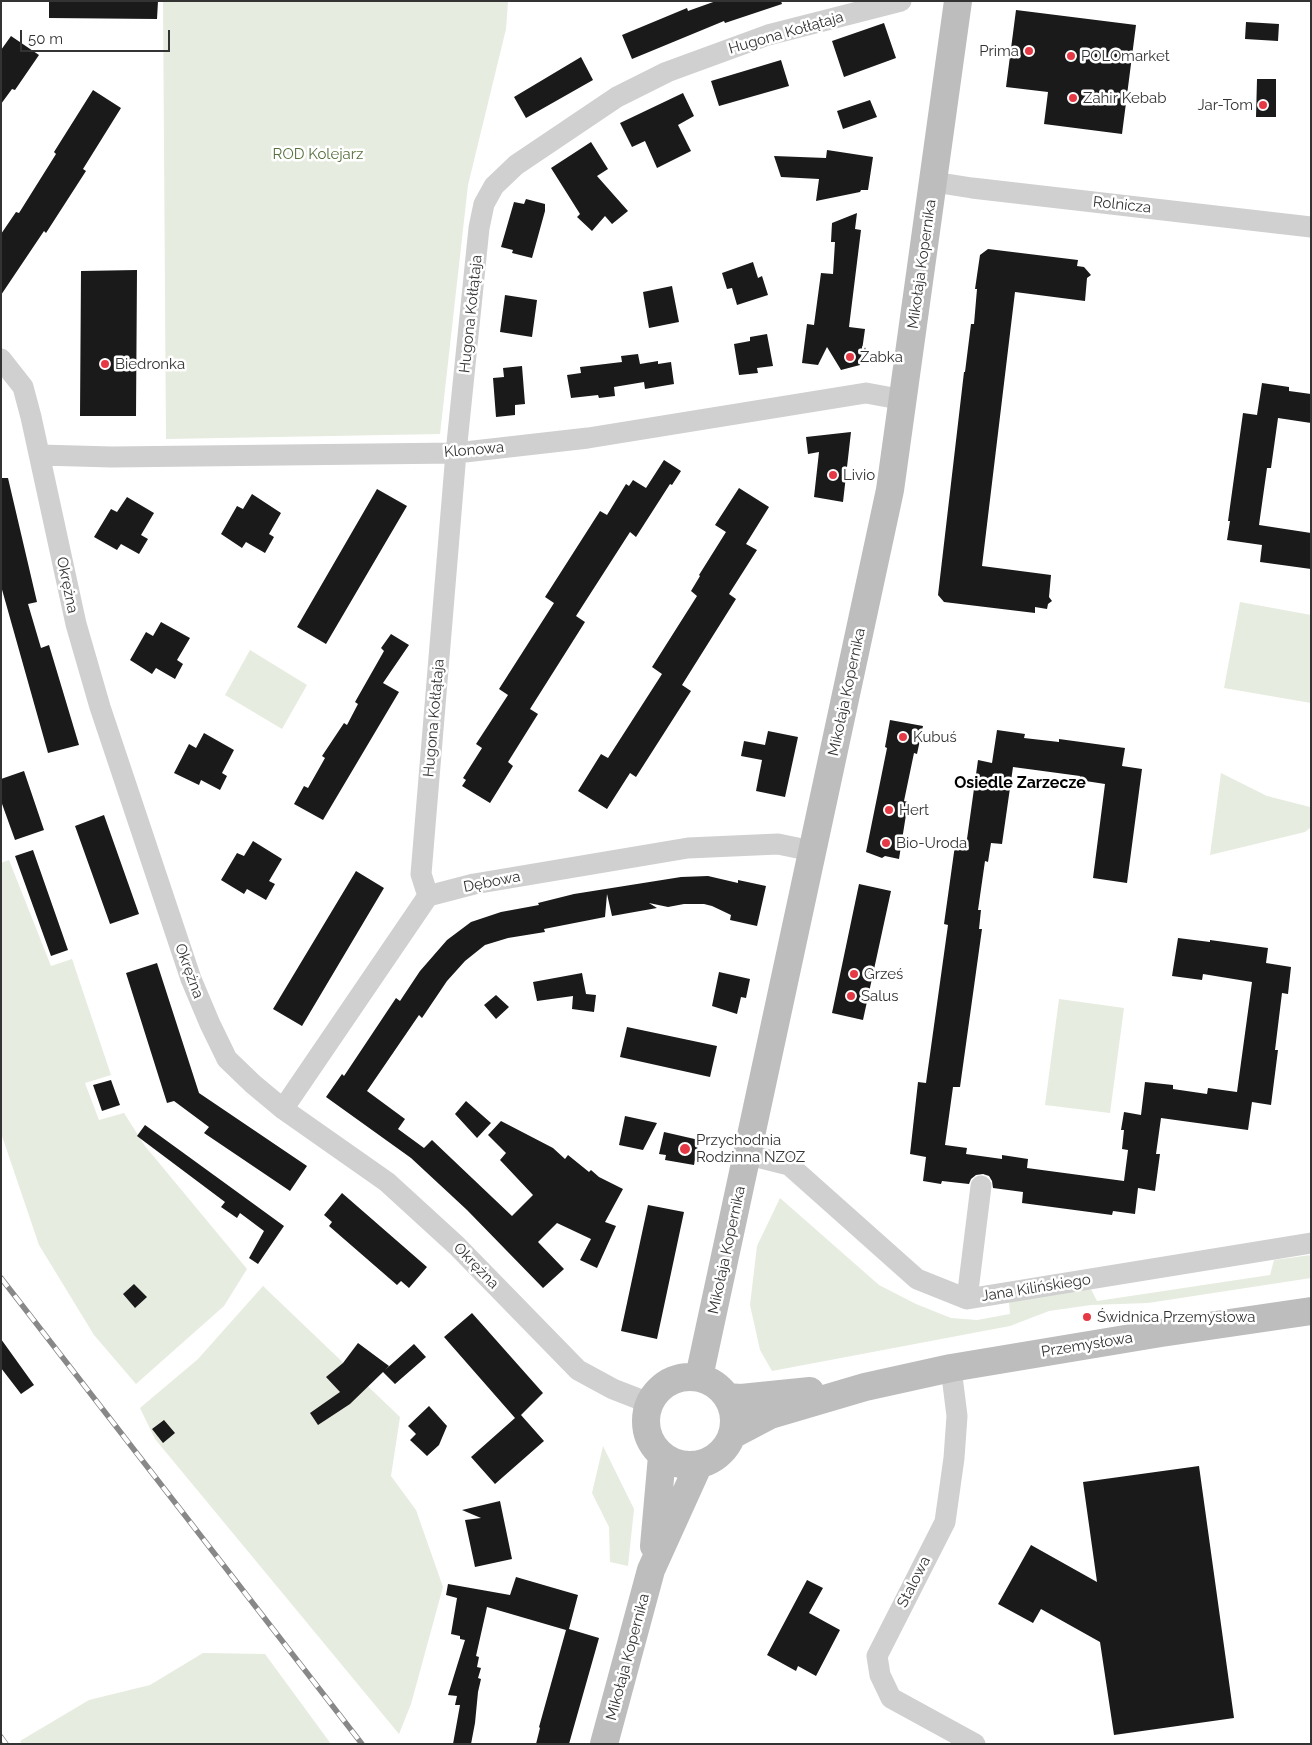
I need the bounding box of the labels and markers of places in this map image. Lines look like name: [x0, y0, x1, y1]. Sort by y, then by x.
place label: Prima: [979, 42, 1019, 60]
marker: Prima: [1023, 45, 1035, 57]
place label: POLOmarket: [1081, 47, 1170, 65]
marker: POLOmarket: [1065, 50, 1077, 62]
place label: Zahir Kebab: [1083, 89, 1166, 107]
marker: Zahir Kebab: [1067, 92, 1079, 104]
place label: Jar-Tom: [1197, 96, 1253, 114]
marker: Jar-Tom: [1257, 99, 1269, 111]
place label: Żabka: [860, 348, 903, 366]
marker: Żabka: [844, 351, 856, 363]
place label: Biedronka: [115, 355, 185, 373]
marker: Biedronka: [99, 358, 111, 370]
place label: Livio: [843, 466, 875, 484]
marker: Livio: [827, 469, 839, 481]
place label: Kubuś: [913, 728, 957, 746]
marker: Kubuś: [897, 731, 909, 743]
place label: Hert: [899, 801, 929, 819]
marker: Hert: [883, 804, 895, 816]
place label: Bio-Uroda: [896, 834, 967, 852]
marker: Bio-Uroda: [880, 837, 892, 849]
place label: Grześ: [864, 965, 903, 983]
marker: Grześ: [848, 968, 860, 980]
place label: Salus: [861, 987, 899, 1005]
marker: Salus: [845, 990, 857, 1002]
place label: Przychodnia Rodzinna NZOZ: [696, 1131, 805, 1166]
marker: Przychodnia Rodzinna NZOZ: [678, 1142, 692, 1156]
place label: Świdnica Przemysłowa: [1097, 1308, 1256, 1326]
marker: Świdnica Przemysłowa: [1081, 1311, 1093, 1323]

